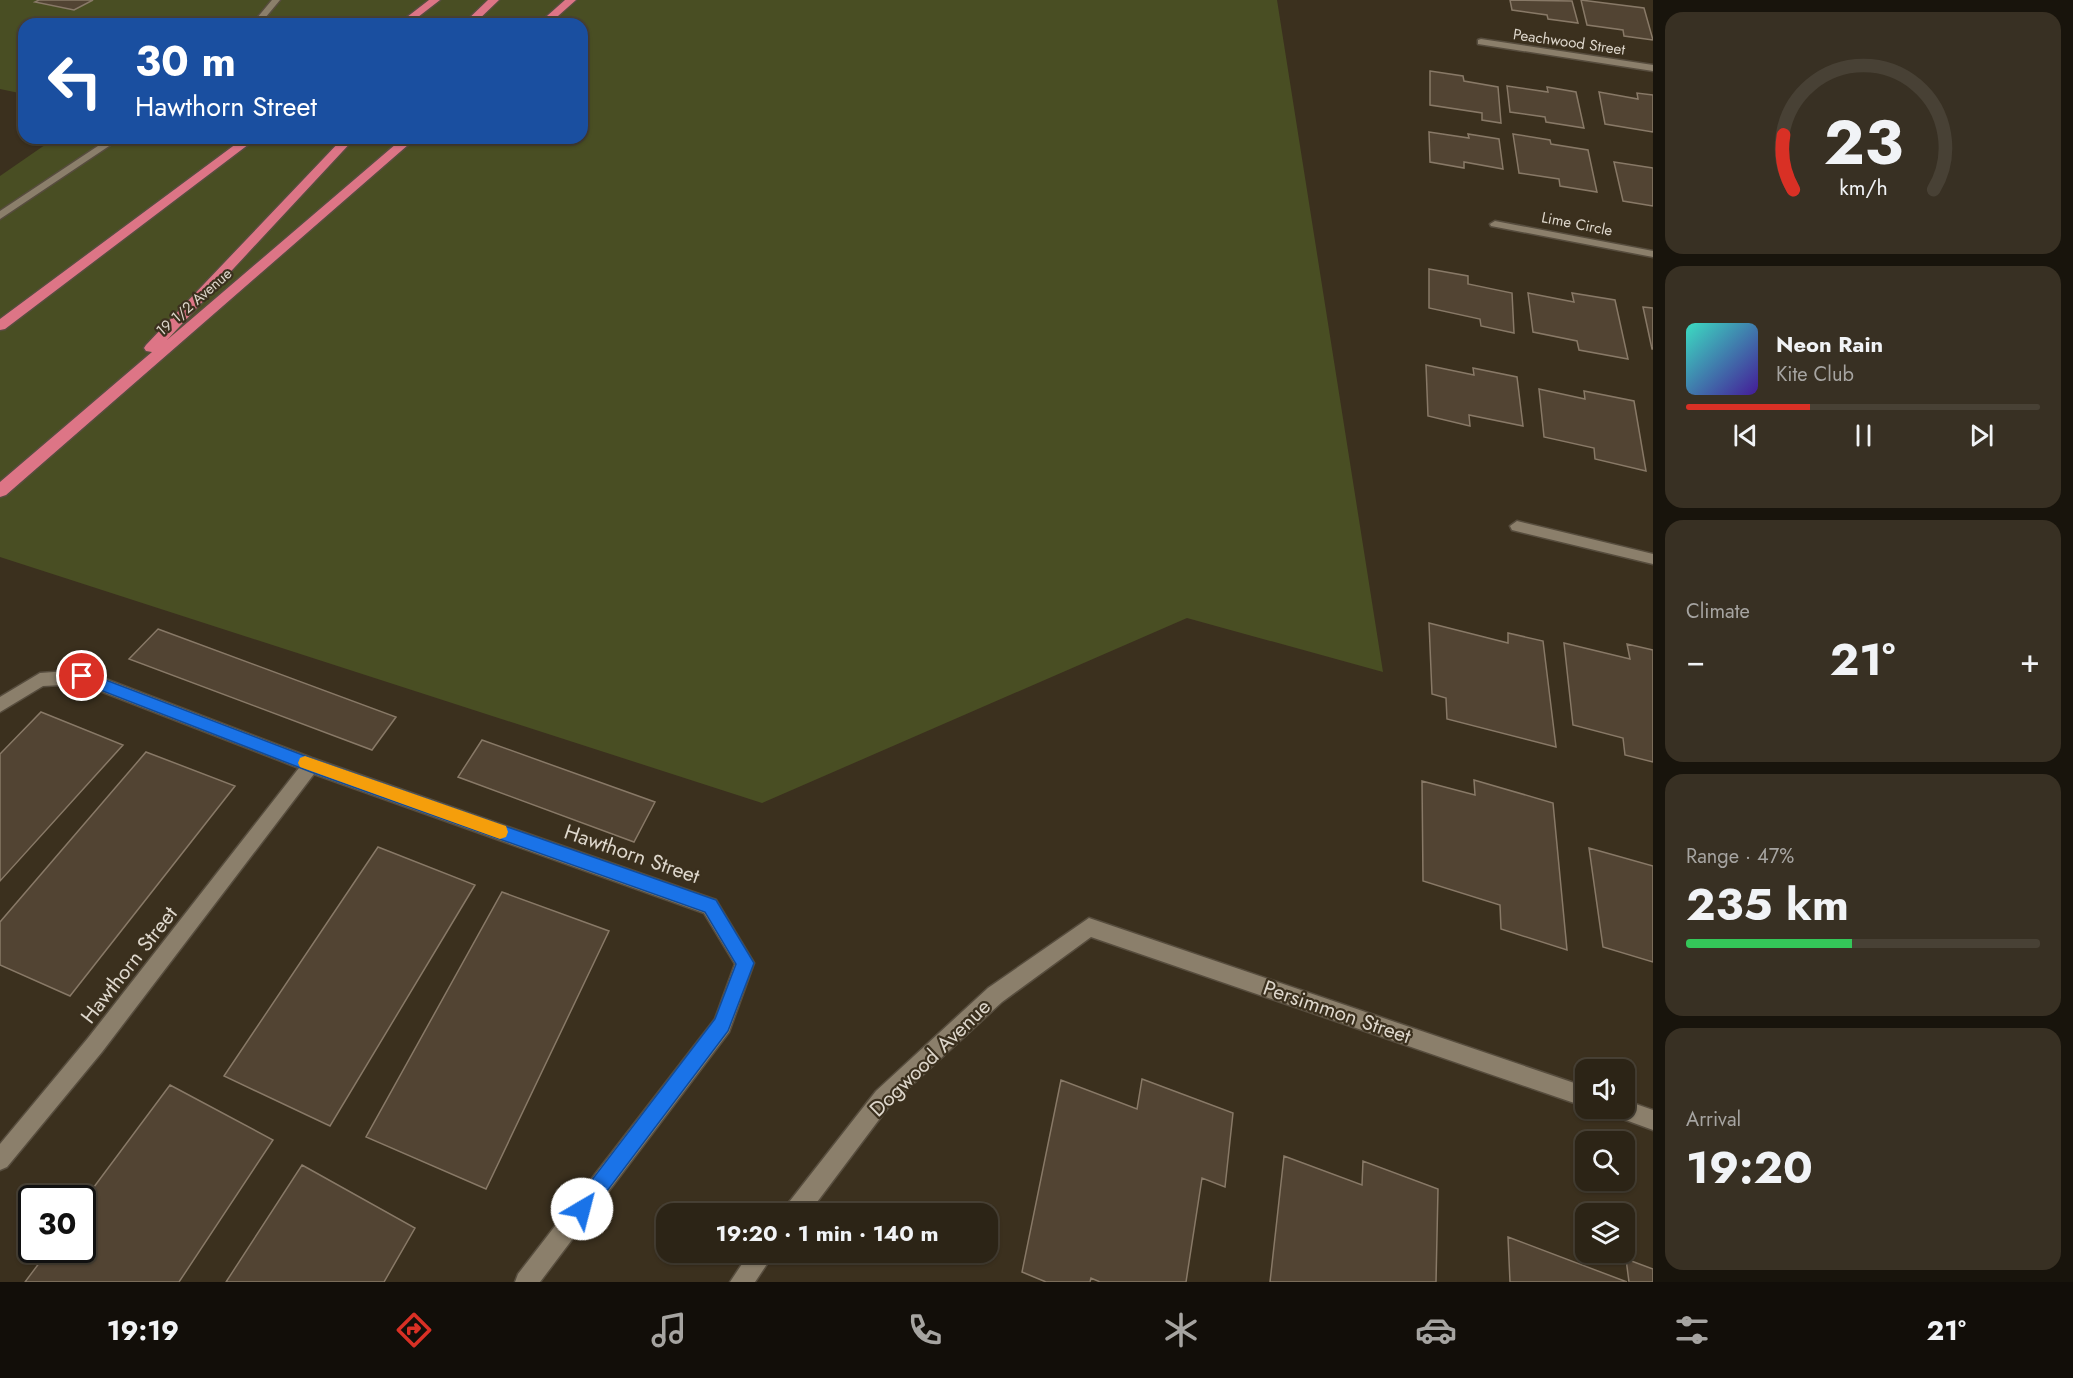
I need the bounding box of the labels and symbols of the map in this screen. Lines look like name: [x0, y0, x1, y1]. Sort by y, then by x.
street label: Peachwood Street: [1512, 23, 1627, 61]
street label: Lime Circle: [1540, 206, 1615, 242]
street label: 19 1/2 Avenue: [151, 263, 237, 341]
pin: [56, 650, 107, 701]
street label: Hawthorn Street: [560, 817, 704, 891]
street label: Hawthorn Street: [74, 900, 184, 1030]
street label: Persimmon Street: [1259, 973, 1415, 1051]
street label: Dogwood Avenue: [863, 992, 997, 1124]
position arrow: [550, 1177, 614, 1241]
speed limit sign: 30: [18, 1185, 96, 1263]

